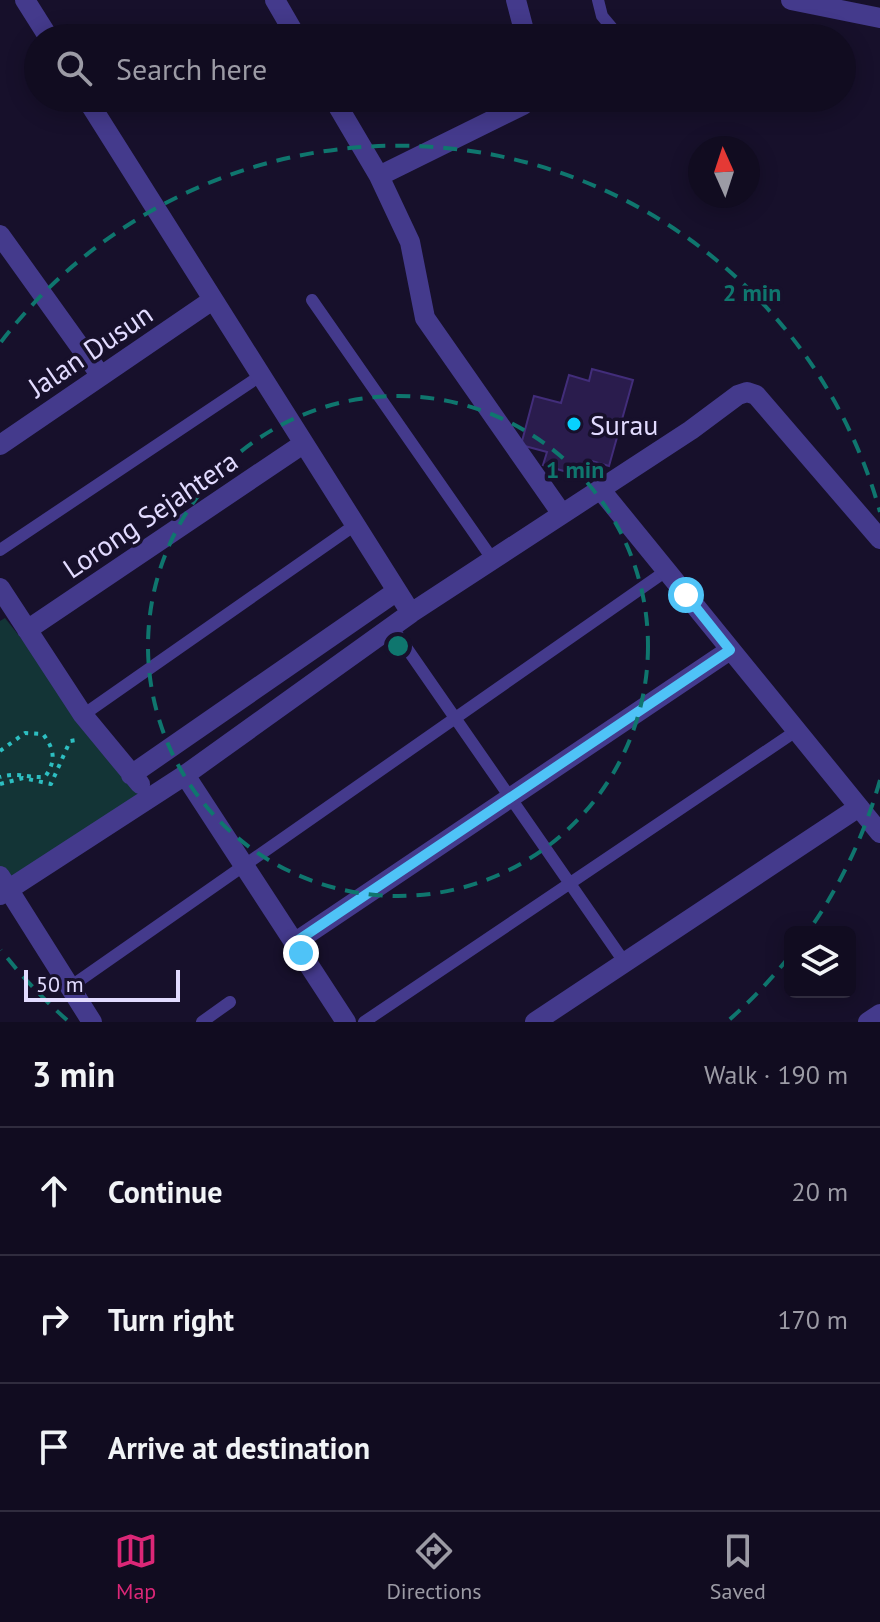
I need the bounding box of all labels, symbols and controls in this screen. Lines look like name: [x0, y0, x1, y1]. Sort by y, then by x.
search box: [24, 24, 856, 112]
icon: search: [52, 46, 96, 90]
text: Search here: [116, 49, 267, 88]
north arrow: [688, 136, 760, 208]
text: 2 min: [723, 277, 781, 308]
street label: Jalan Dusun: [20, 295, 159, 406]
place label: Surau: [590, 406, 658, 443]
marker: Surau: [565, 415, 583, 433]
street label: Lorong Sejahtera: [56, 442, 244, 586]
text: 1 min: [546, 454, 604, 485]
route start: [668, 577, 704, 613]
centre of rings: [384, 632, 412, 660]
map controls: [784, 926, 856, 998]
button: layers: [784, 926, 856, 998]
route end: [283, 935, 319, 971]
scale bar: [24, 966, 180, 1002]
text: 50 m: [36, 970, 84, 998]
text: 3 min: [32, 1052, 115, 1096]
text: Walk · 190 m: [704, 1058, 848, 1091]
icon: ahead: [32, 1169, 76, 1213]
text: Continue: [108, 1172, 222, 1211]
text: 20 m: [792, 1175, 848, 1208]
icon: right: [32, 1297, 76, 1341]
text: Turn right: [108, 1300, 234, 1339]
text: 170 m: [777, 1303, 848, 1336]
icon: arrive: [32, 1425, 76, 1469]
text: Arrive at destination: [108, 1428, 370, 1467]
tab: Map: [114, 1529, 158, 1605]
tab: Directions: [386, 1529, 482, 1605]
tab: Saved: [710, 1529, 766, 1605]

